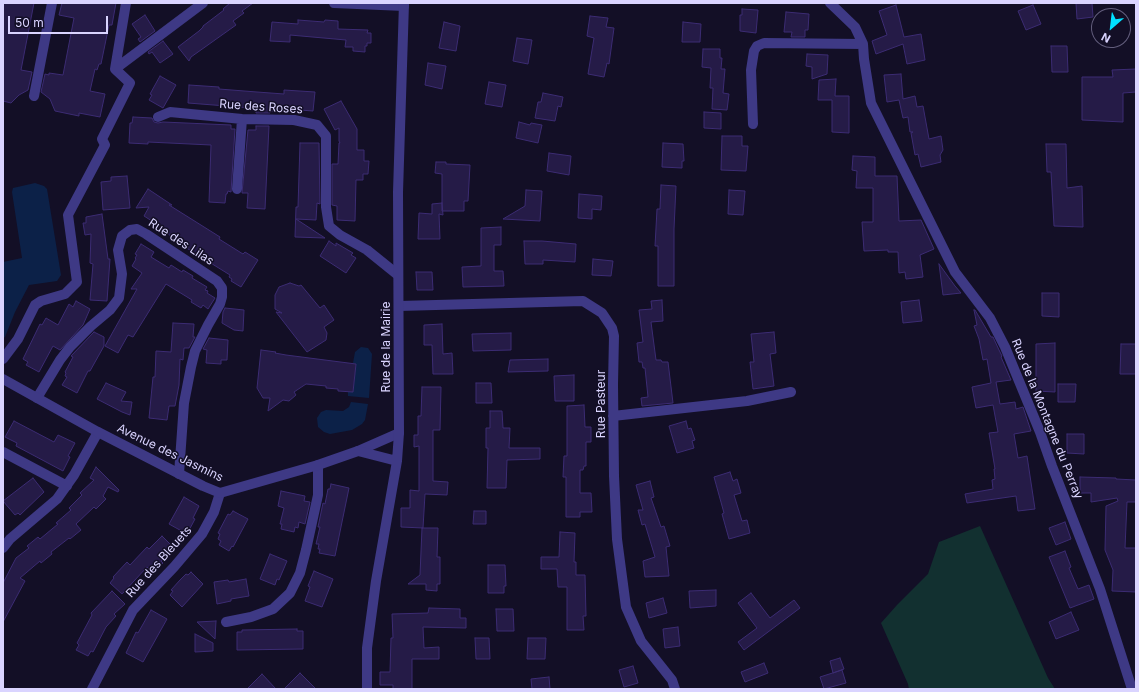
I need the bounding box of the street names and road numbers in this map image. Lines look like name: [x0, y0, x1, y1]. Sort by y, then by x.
street label: Rue des Roses: [219, 97, 303, 117]
street label: Rue des Lilas: [146, 216, 216, 268]
street label: Rue de la Mairie: [379, 301, 393, 393]
street label: Rue de la Montagne du Perray: [1008, 337, 1086, 501]
street label: Rue Pasteur: [594, 370, 608, 438]
street label: Avenue des Jasmins: [115, 421, 225, 485]
street label: Rue des Bleuets: [123, 523, 195, 601]

